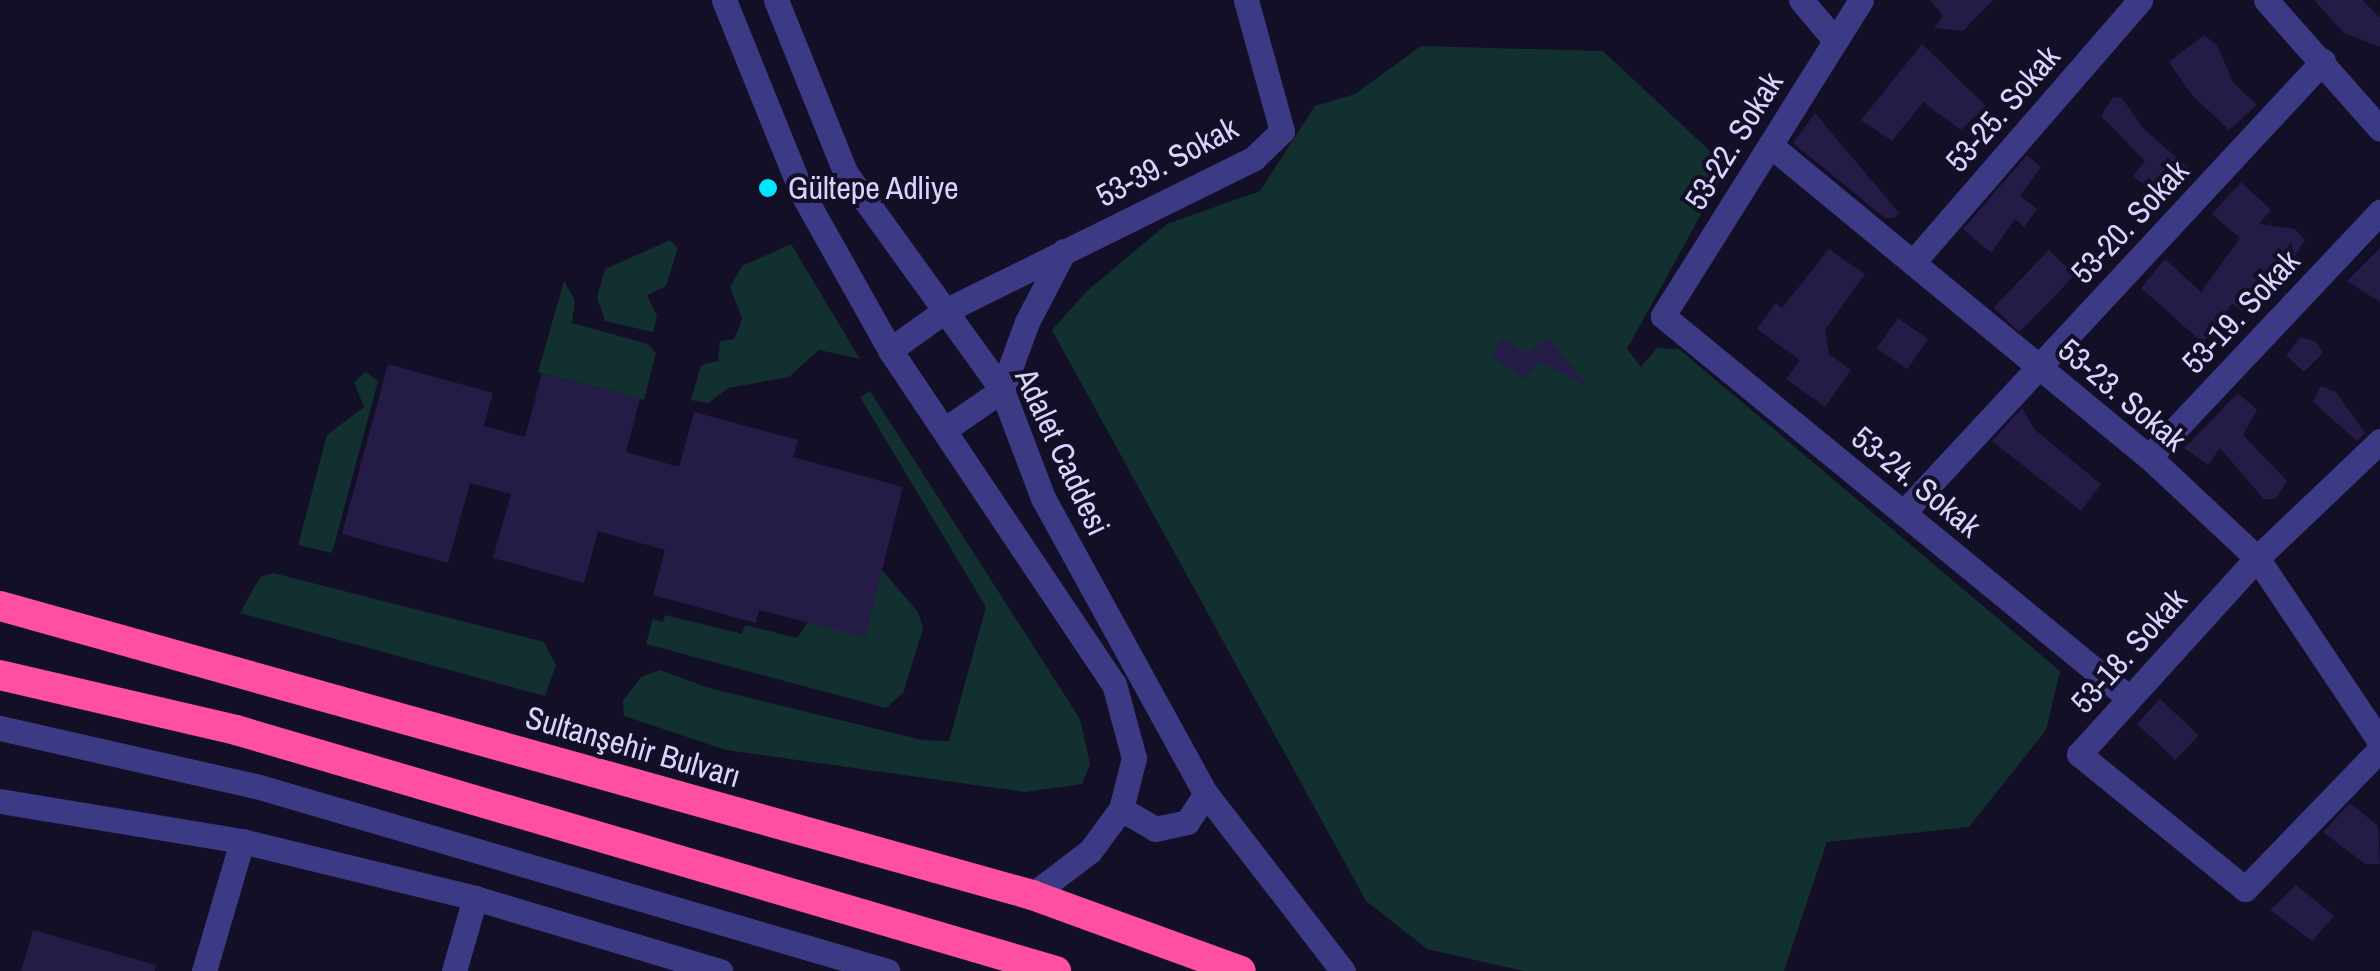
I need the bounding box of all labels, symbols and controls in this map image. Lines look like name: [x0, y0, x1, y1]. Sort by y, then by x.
street label: 53-25. Sokak: [1938, 38, 2068, 180]
street label: 53-22. Sokak: [1677, 65, 1791, 217]
street label: 53-39. Sokak: [1090, 109, 1244, 215]
street label: 53-20. Sokak: [2063, 152, 2197, 292]
place label: Gültepe Adliye: [788, 169, 960, 207]
marker: Gültepe Adliye: [757, 177, 779, 199]
street label: 53-19. Sokak: [2174, 242, 2308, 382]
street label: 53-23. Sokak: [2050, 331, 2194, 459]
street label: Adalet Caddesi: [1007, 363, 1117, 541]
street label: 53-24. Sokak: [1844, 418, 1988, 546]
street label: 53-18. Sokak: [2063, 581, 2195, 721]
street label: Sultanşehir Bulvarı: [521, 698, 745, 796]

